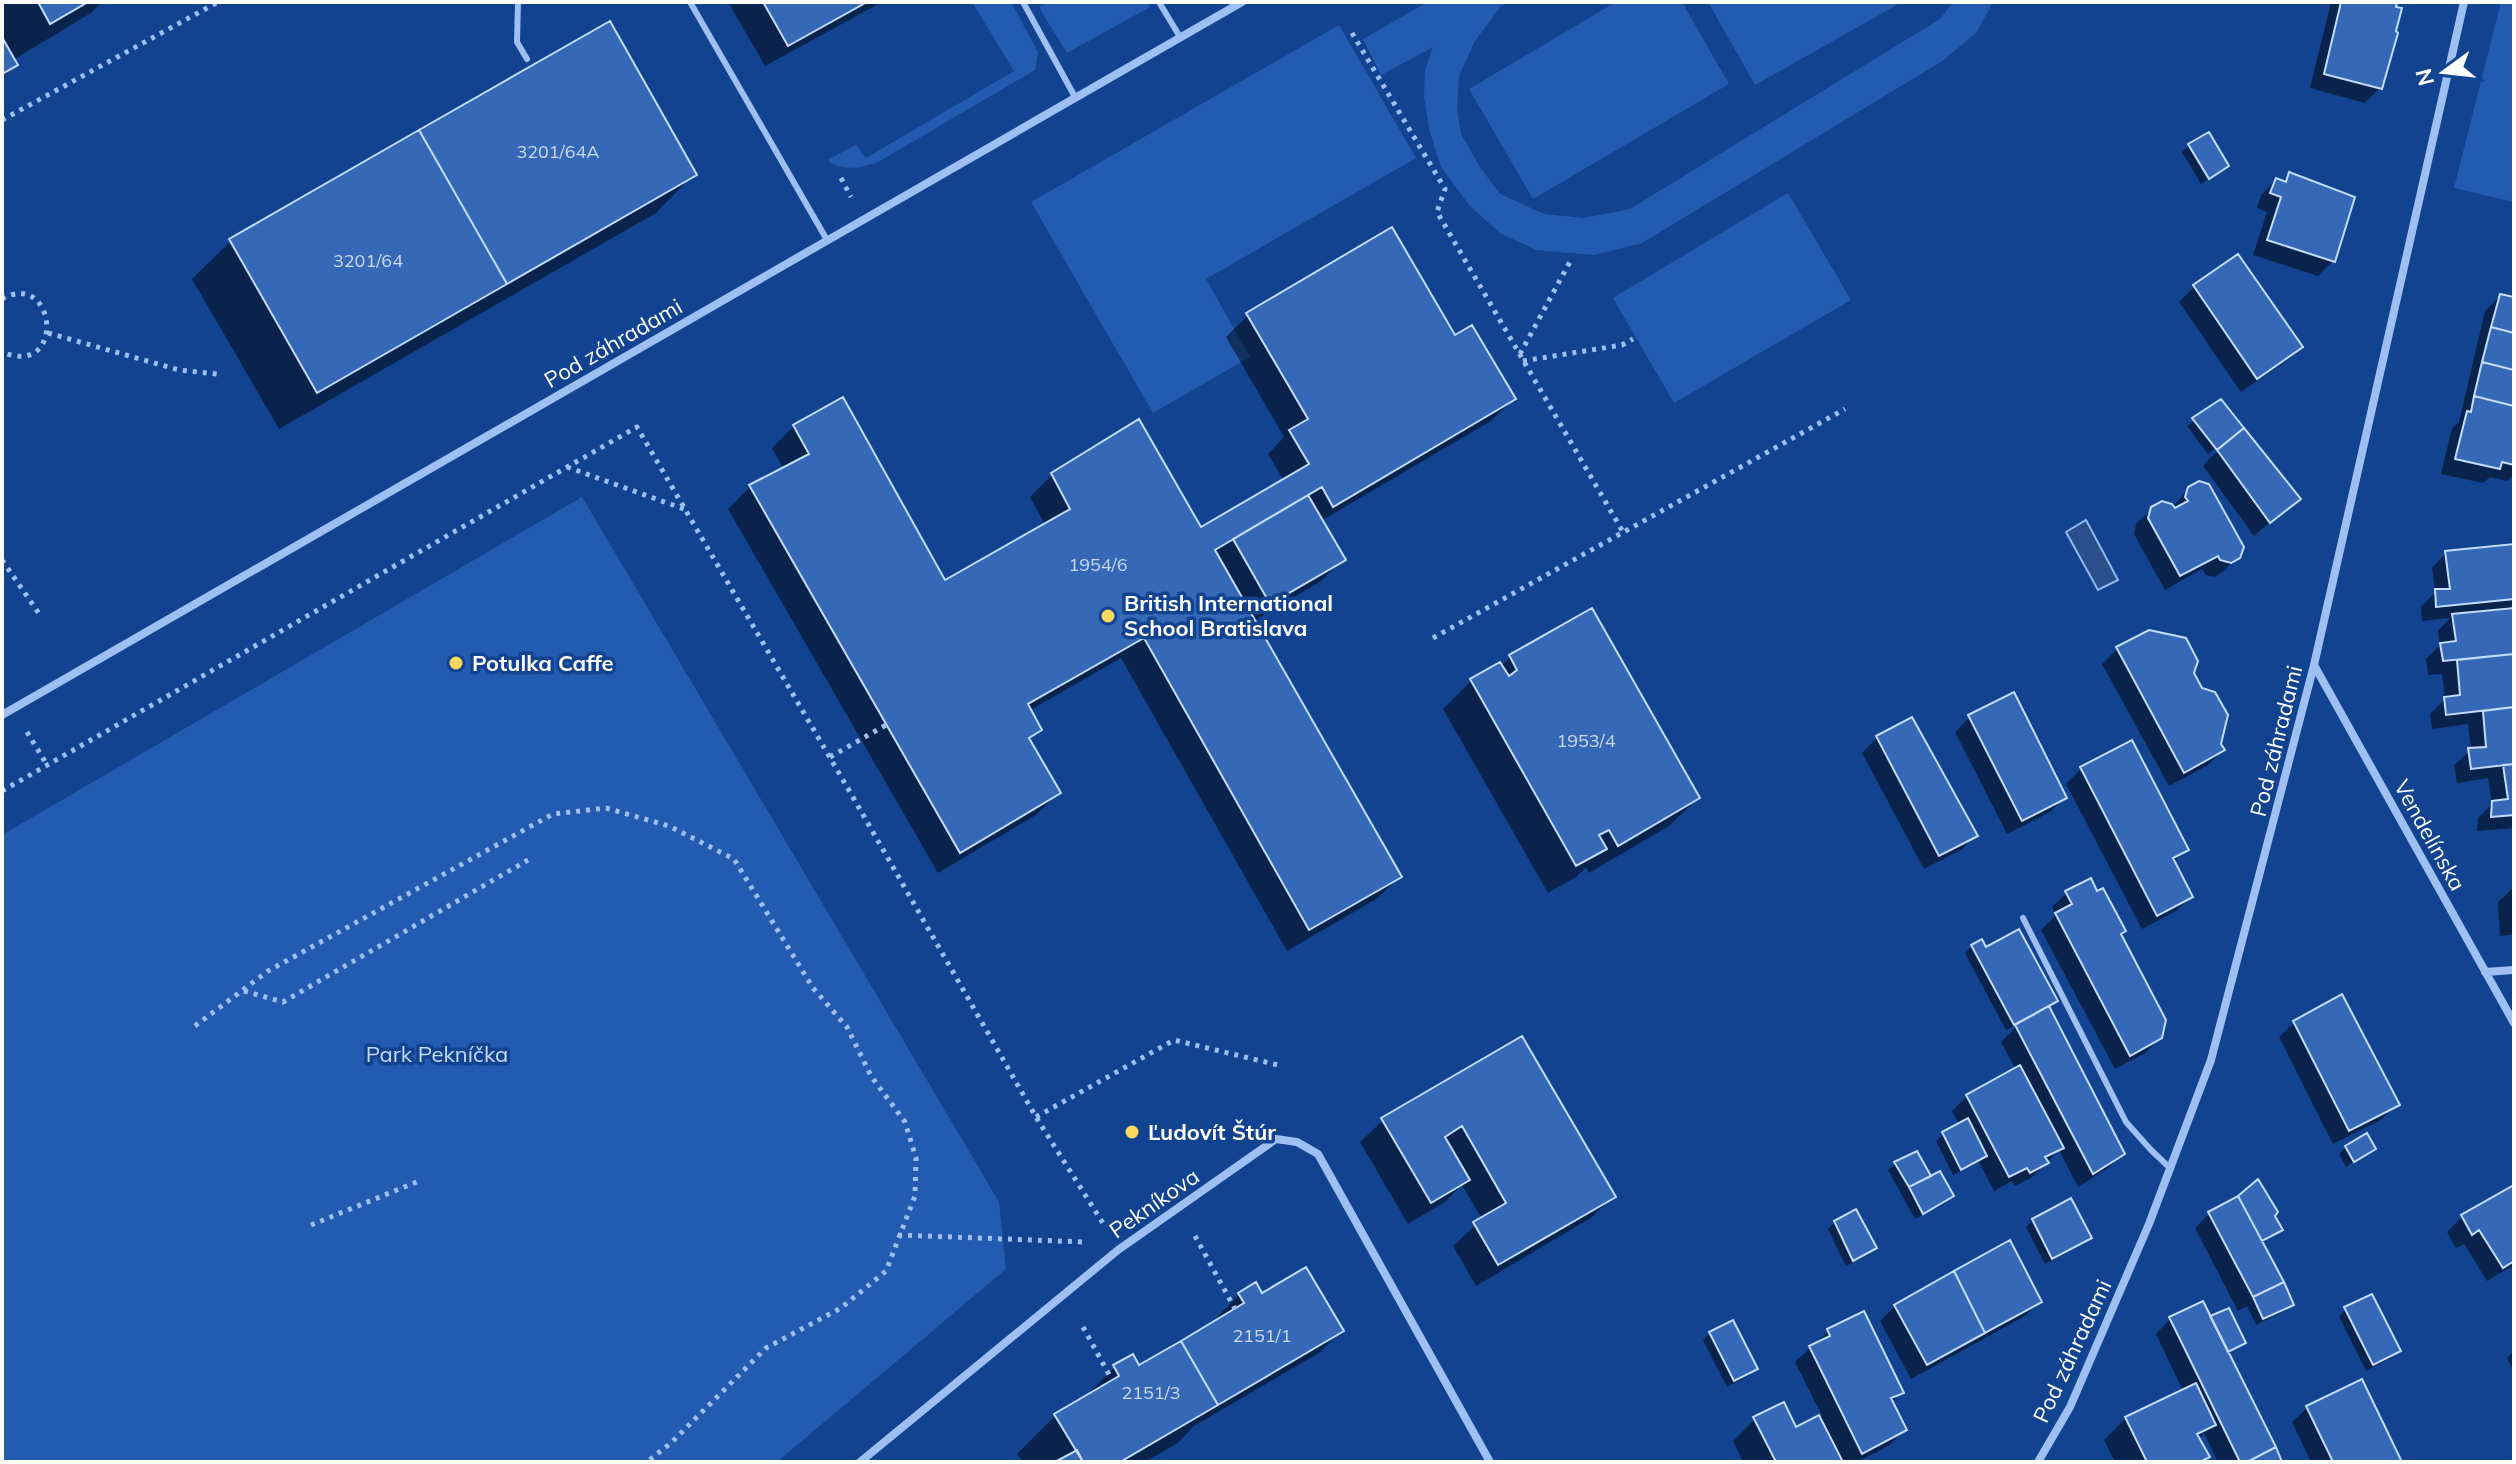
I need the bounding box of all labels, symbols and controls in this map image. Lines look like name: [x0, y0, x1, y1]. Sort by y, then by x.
north arrow: [2404, 32, 2484, 112]
text: N: [2409, 66, 2440, 89]
house number: 3201/64A: [516, 140, 600, 163]
house number: 3201/64: [333, 249, 403, 272]
street label: Pod záhradami: [539, 292, 687, 394]
house number: 1954/6: [1068, 553, 1128, 576]
place label: British International School Bratislava: [1124, 589, 1333, 642]
marker: British International School Bratislava: [1099, 607, 1117, 625]
place label: Potulka Caffe: [472, 649, 614, 677]
marker: Potulka Caffe: [447, 654, 465, 672]
street label: Pod záhradami: [2244, 662, 2308, 820]
house number: 1953/4: [1556, 729, 1616, 752]
street label: Vendelínska: [2388, 775, 2472, 895]
park label: Park Pekníčka: [366, 1040, 508, 1068]
place label: Ľudovít Štúr: [1148, 1118, 1276, 1146]
marker: Ľudovít Štúr: [1123, 1123, 1141, 1141]
street label: Pekníkova: [1104, 1162, 1204, 1244]
street label: Pod záhradami: [2027, 1275, 2117, 1427]
house number: 2151/1: [1232, 1324, 1292, 1347]
house number: 2151/3: [1121, 1381, 1181, 1404]

